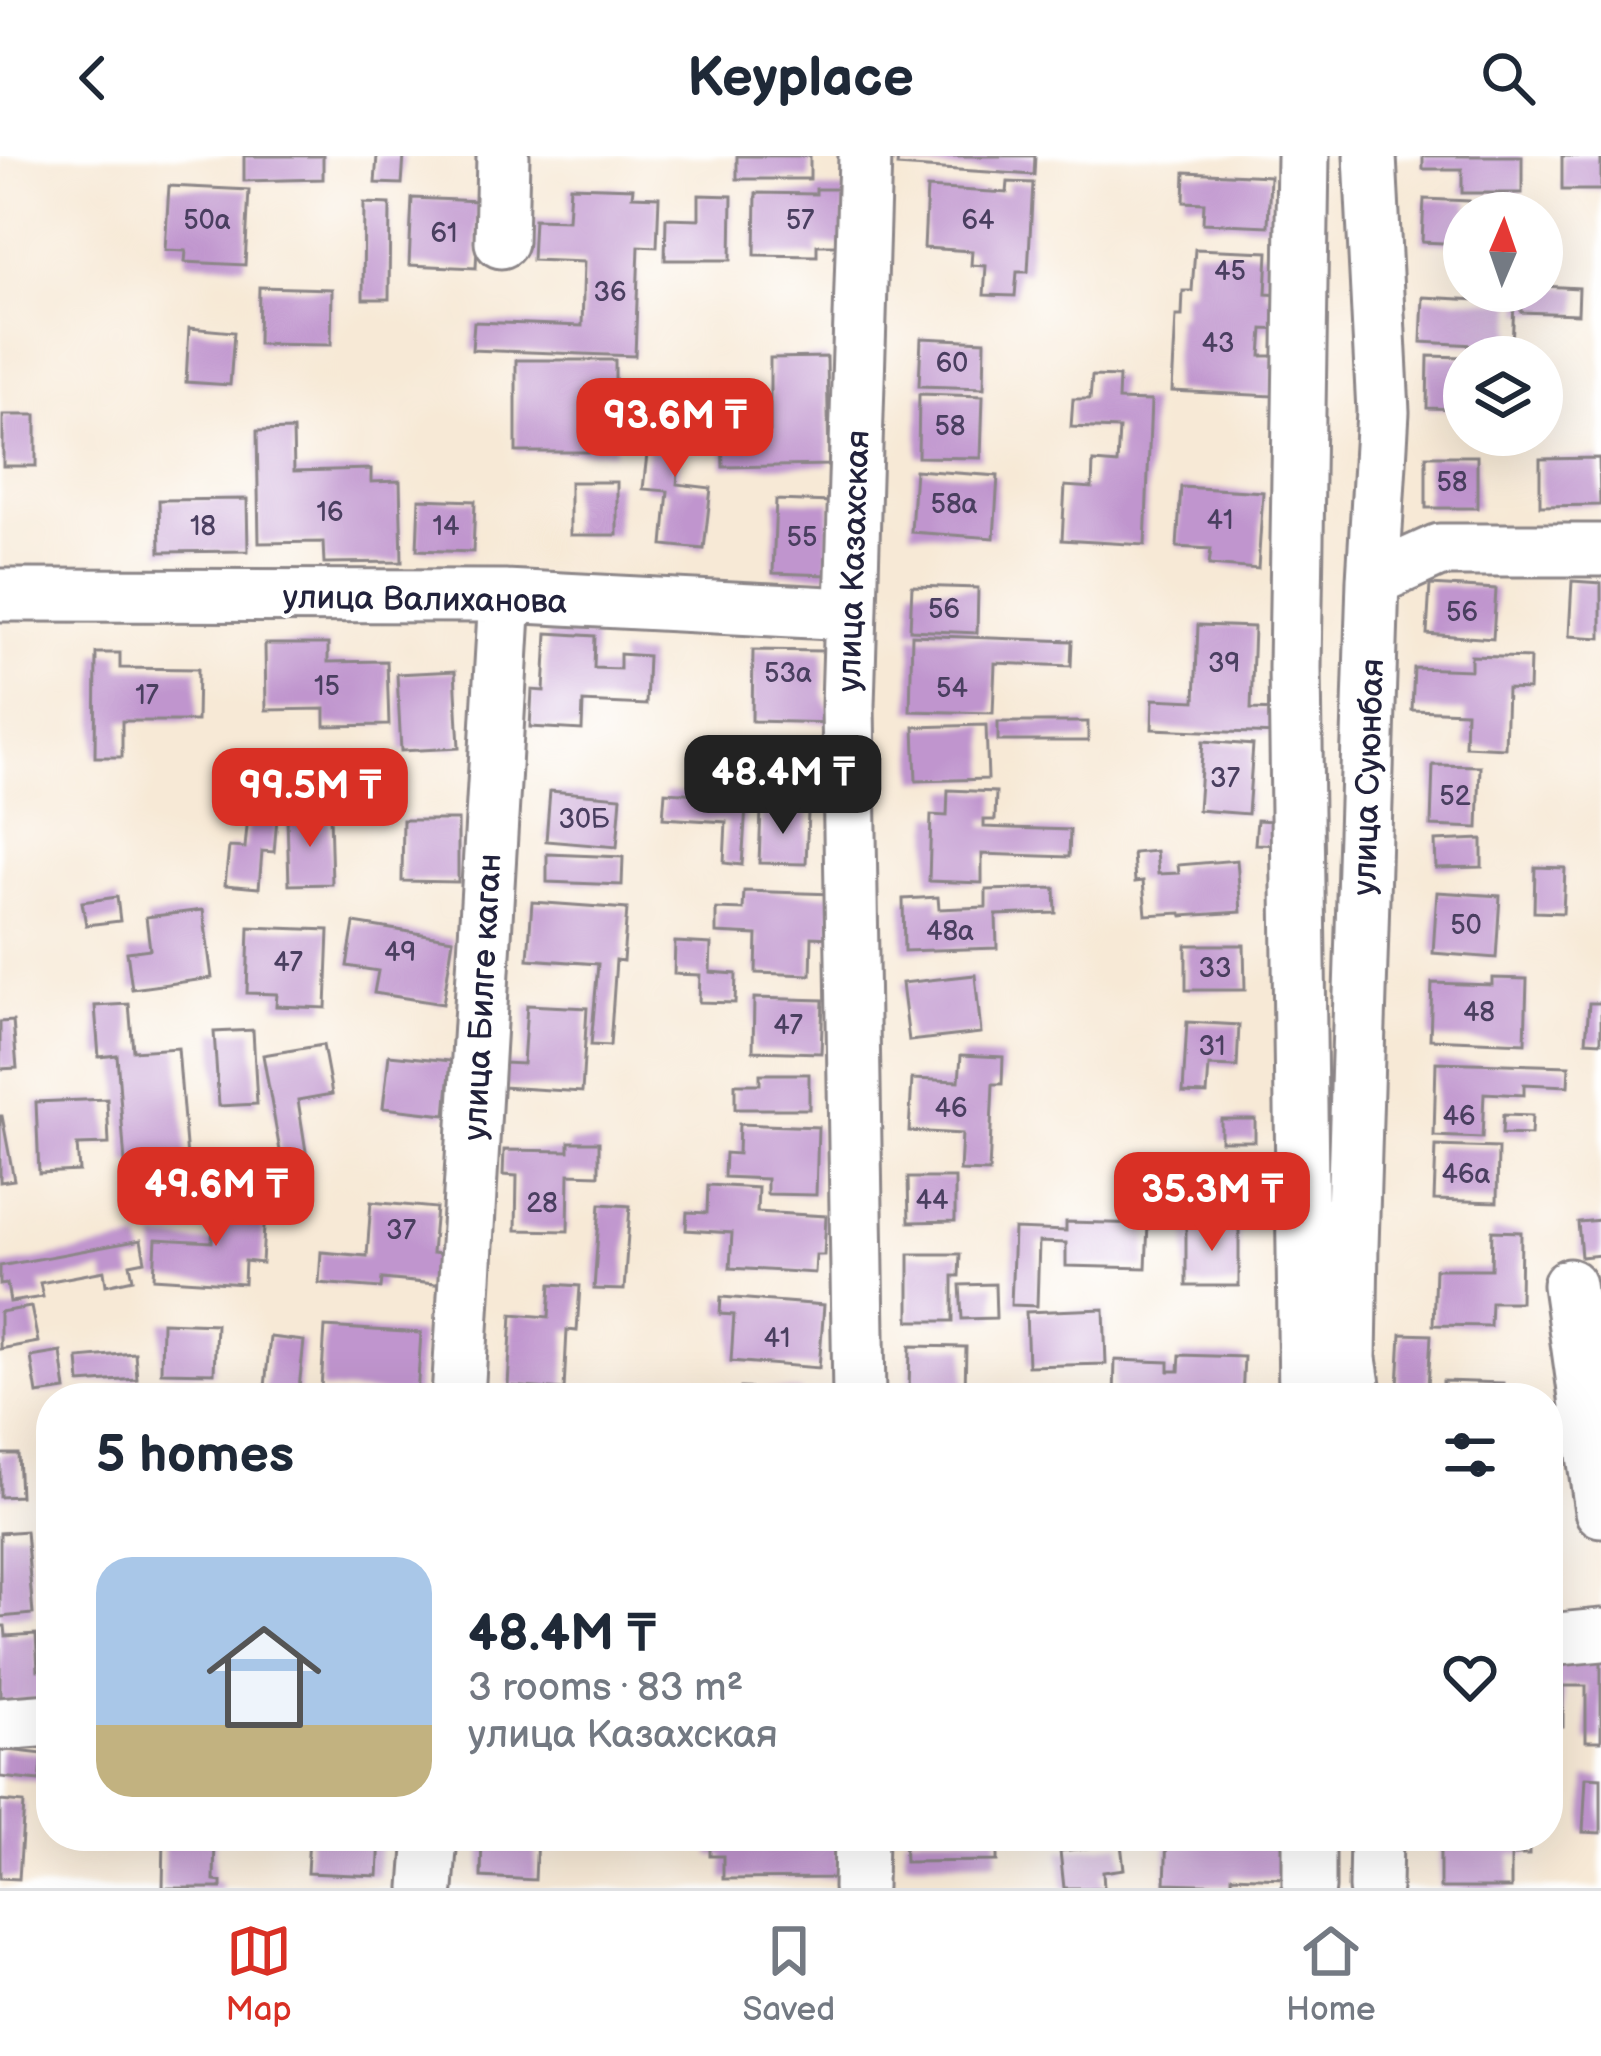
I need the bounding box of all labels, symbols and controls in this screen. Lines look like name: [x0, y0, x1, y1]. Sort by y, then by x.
icon: back: [60, 45, 126, 111]
icon: search: [1475, 45, 1541, 111]
text: Keyplace: [687, 46, 914, 111]
north arrow: [1443, 192, 1563, 312]
map controls: [1443, 192, 1563, 456]
house number: 50а: [183, 205, 231, 237]
house number: 57: [786, 205, 815, 237]
house number: 64: [962, 205, 995, 237]
house number: 61: [431, 218, 457, 250]
house number: 45: [1214, 256, 1246, 288]
house number: 36: [593, 277, 627, 309]
house number: 43: [1201, 328, 1235, 360]
button: layers: [1443, 336, 1563, 456]
house number: 60: [936, 348, 968, 380]
pin: 93.6M ₸: [564, 378, 786, 480]
text: 93.6M ₸: [603, 393, 747, 440]
house number: 58: [934, 411, 966, 443]
street label: улица Казахская: [829, 429, 879, 693]
house number: 58: [1436, 467, 1468, 499]
house number: 58а: [930, 489, 978, 521]
house number: 16: [317, 497, 343, 529]
house number: 41: [1207, 505, 1233, 537]
house number: 18: [190, 511, 216, 543]
house number: 14: [433, 511, 460, 543]
house number: 55: [787, 522, 817, 554]
street label: улица Валиханова: [282, 578, 568, 622]
house number: 56: [928, 594, 960, 626]
house number: 56: [1446, 597, 1478, 629]
house number: 39: [1208, 648, 1240, 680]
house number: 53а: [764, 658, 812, 690]
street label: улица Суюнбая: [1345, 658, 1393, 896]
house number: 15: [314, 671, 340, 703]
house number: 54: [936, 673, 968, 705]
house number: 17: [135, 680, 160, 712]
pin: 48.4M ₸: [672, 735, 894, 837]
pin: 99.5M ₸: [199, 748, 421, 850]
text: 48.4M ₸: [711, 750, 855, 797]
text: 99.5M ₸: [239, 763, 381, 810]
house number: 37: [1210, 763, 1241, 795]
house number: 52: [1439, 781, 1471, 813]
house number: 30Б: [558, 804, 610, 836]
street label: улица Билге каган: [456, 853, 510, 1142]
house number: 50: [1450, 910, 1482, 942]
house number: 48а: [926, 916, 974, 948]
house number: 49: [384, 937, 416, 969]
house number: 47: [273, 947, 304, 979]
house number: 33: [1198, 953, 1232, 985]
house number: 48: [1463, 997, 1495, 1029]
house number: 47: [773, 1010, 804, 1042]
house number: 31: [1198, 1031, 1226, 1063]
house number: 46: [935, 1093, 967, 1125]
house number: 46: [1443, 1101, 1475, 1133]
pin: 49.6M ₸: [105, 1147, 327, 1249]
pin: 35.3M ₸: [1101, 1152, 1323, 1254]
house number: 46а: [1442, 1159, 1490, 1191]
text: 49.6M ₸: [144, 1162, 288, 1209]
text: 35.3M ₸: [1141, 1167, 1283, 1214]
house number: 44: [916, 1185, 949, 1217]
house number: 28: [526, 1188, 558, 1220]
house number: 37: [386, 1215, 417, 1247]
house number: 41: [764, 1323, 790, 1355]
icon: filters: [1437, 1422, 1503, 1488]
text: 5 homes: [96, 1425, 294, 1486]
text: 48.4M ₸: [468, 1604, 656, 1665]
icon: home: [192, 1605, 336, 1749]
icon: heart: [1437, 1644, 1503, 1710]
text: 3 rooms · 83 m²: [468, 1665, 743, 1712]
text: улица Казахская: [468, 1712, 778, 1759]
tab: Map: [225, 1918, 292, 2030]
tab: Saved: [742, 1918, 835, 2030]
tab: Home: [1286, 1918, 1376, 2030]

